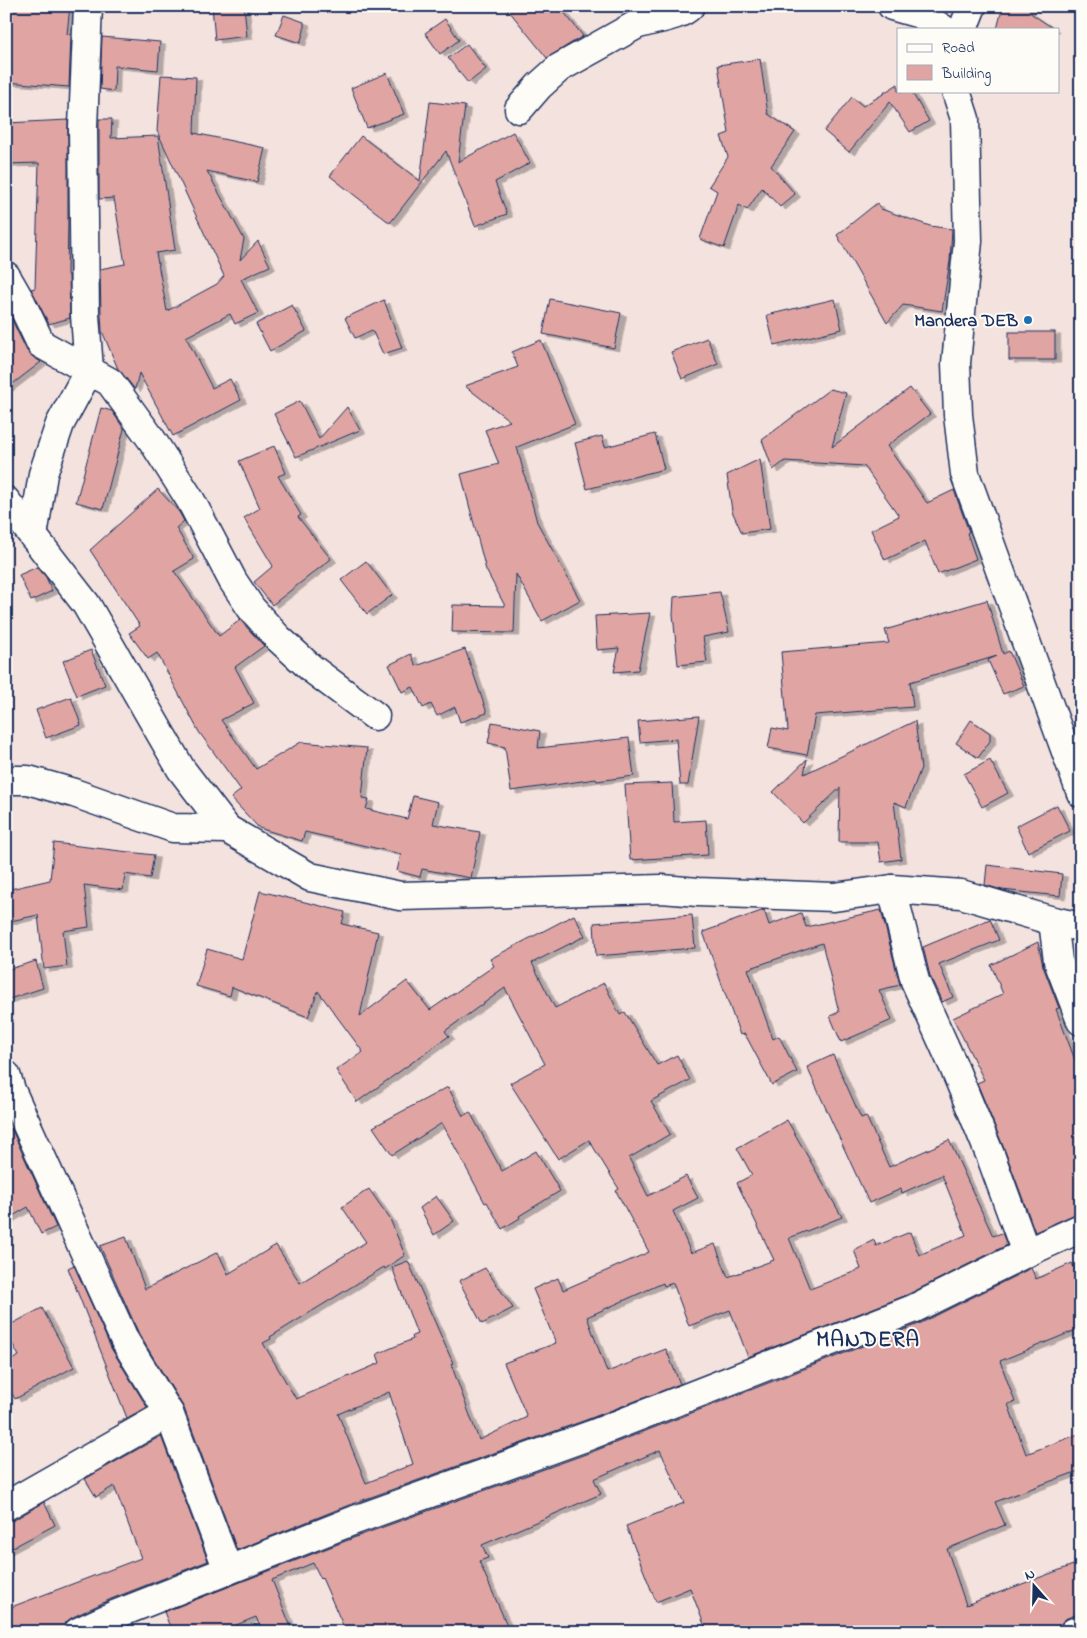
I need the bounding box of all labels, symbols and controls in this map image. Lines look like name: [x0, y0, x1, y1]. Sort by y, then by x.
legend: [897, 28, 1060, 92]
text: Road: [942, 37, 975, 59]
text: Building: [941, 63, 991, 86]
place label: Mandera DEB: [914, 309, 1018, 335]
marker: Mandera DEB: [1022, 314, 1034, 326]
district label: MANDERA: [816, 1325, 920, 1357]
north arrow: [1010, 1560, 1060, 1610]
text: N: [1022, 1564, 1038, 1587]

